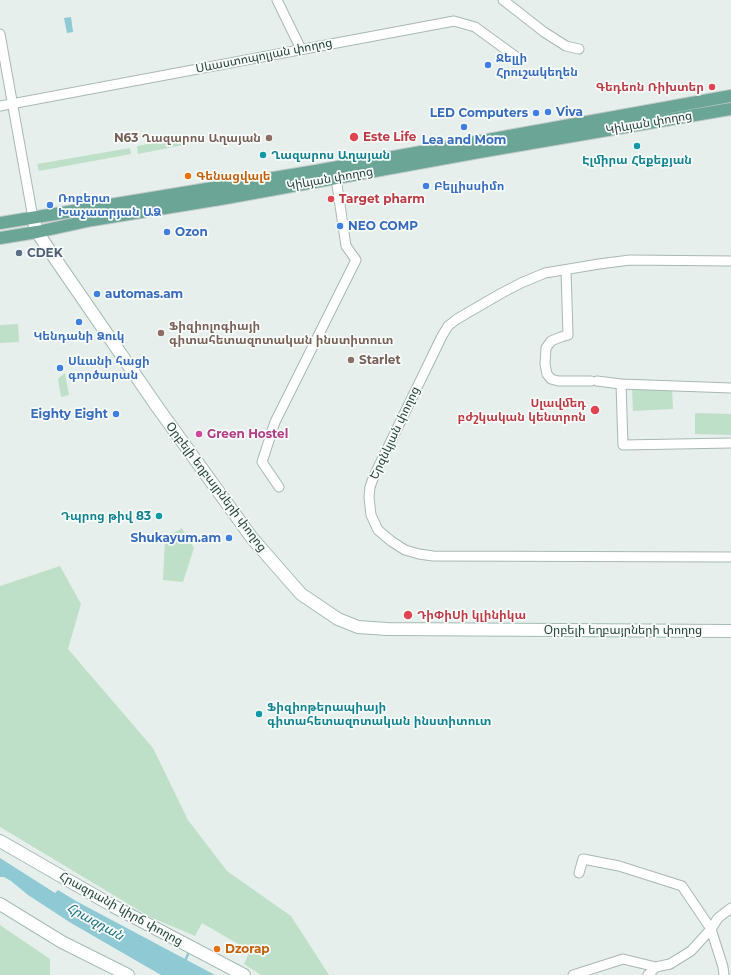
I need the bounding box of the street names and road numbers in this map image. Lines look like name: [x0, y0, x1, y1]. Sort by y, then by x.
street label: Սևաստոպոլյան փողոց: [195, 36, 333, 76]
street label: Կիևյան փողոց: [605, 108, 693, 138]
street label: Կիևյան փողոց: [286, 164, 374, 194]
street label: Երզնկյան փողոց: [367, 384, 423, 482]
street label: Օրբելի եղբայրների փողոց: [163, 419, 269, 555]
street label: Օրբելի եղբայրների փողոց: [544, 623, 702, 637]
street label: Հրազդանի կիրճ փողոց: [57, 869, 185, 949]

